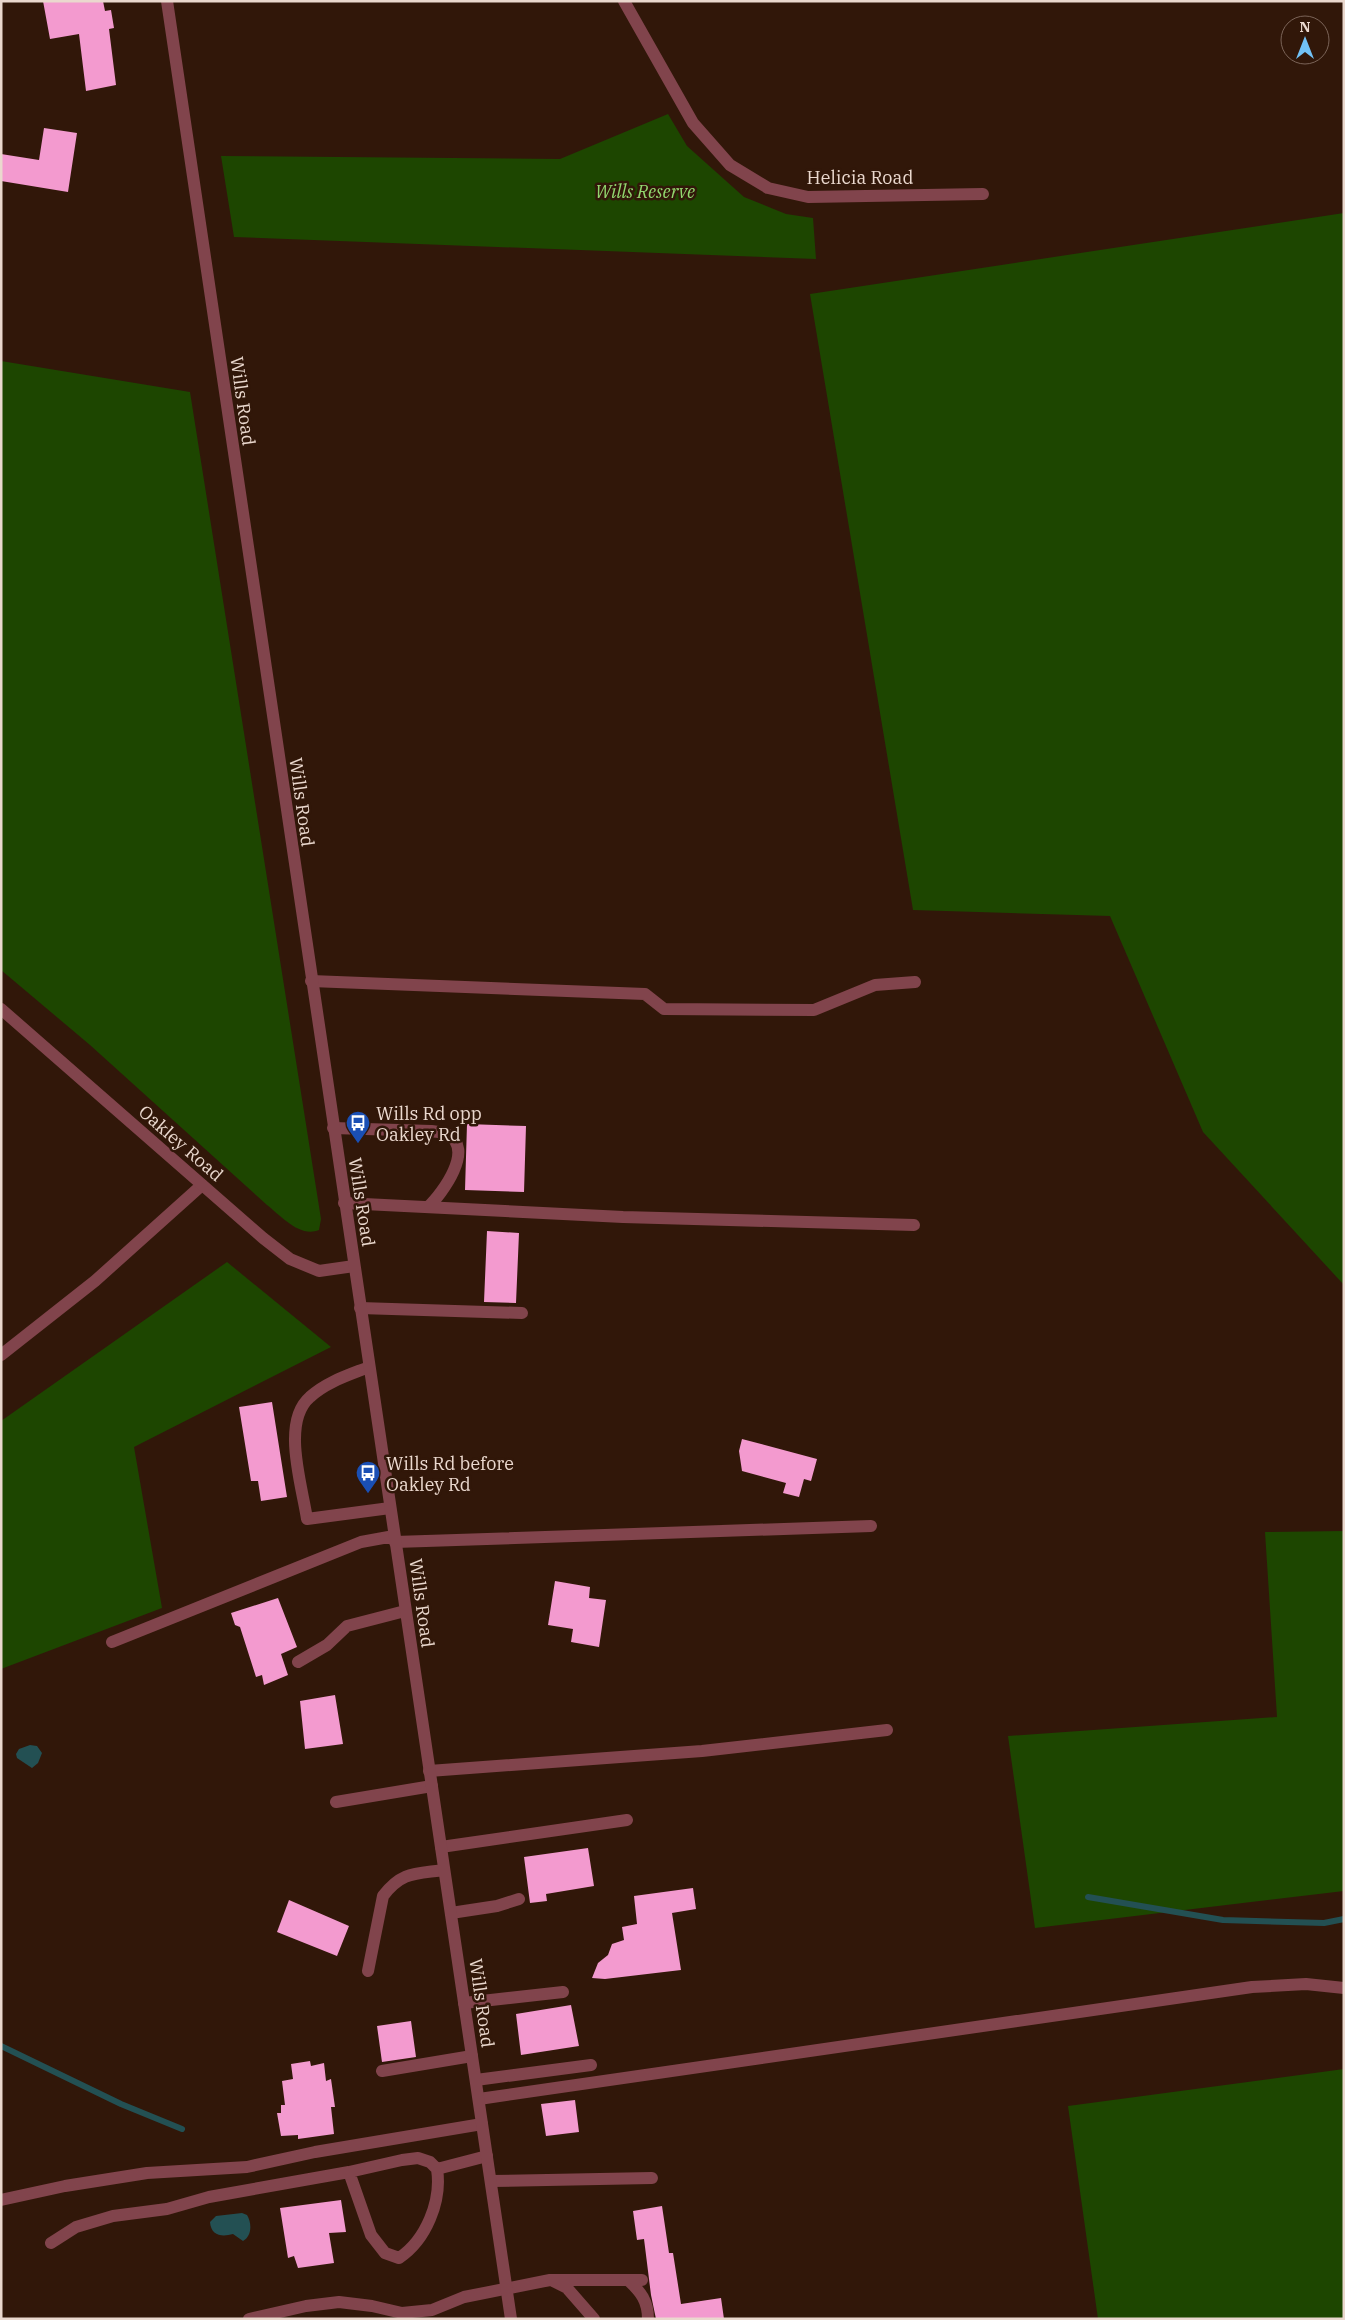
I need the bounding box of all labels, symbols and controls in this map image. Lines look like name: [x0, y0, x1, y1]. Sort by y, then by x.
north arrow: [1280, 15, 1330, 65]
text: N: [1299, 18, 1311, 36]
street label: Helicia Road: [807, 166, 913, 189]
park label: Wills Reserve: [595, 180, 695, 203]
street label: Wills Road: [225, 355, 261, 447]
street label: Wills Road: [284, 756, 320, 848]
street label: Oakley Road: [134, 1100, 228, 1186]
place label: Wills Rd opp Oakley Rd: [376, 1102, 482, 1146]
bus stop icon: Wills Rd opp Oakley Rd: [345, 1110, 371, 1144]
street label: Wills Road: [344, 1156, 380, 1248]
place label: Wills Rd before Oakley Rd: [386, 1452, 514, 1496]
bus stop icon: Wills Rd before Oakley Rd: [355, 1460, 381, 1494]
street label: Wills Road: [404, 1557, 440, 1649]
street label: Wills Road: [464, 1957, 500, 2049]

